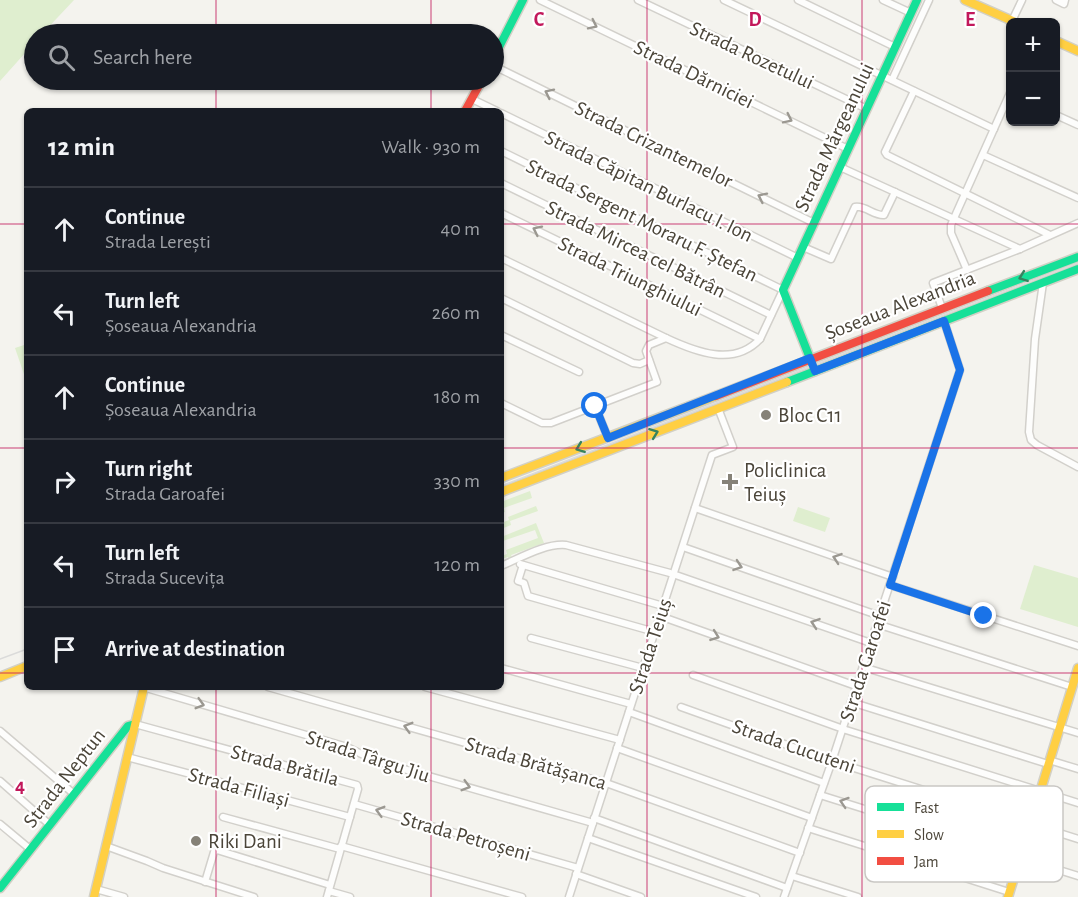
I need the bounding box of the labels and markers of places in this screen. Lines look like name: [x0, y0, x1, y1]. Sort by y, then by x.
place label: Bloc C11: [778, 405, 842, 426]
marker: Bloc C11: [759, 408, 773, 422]
place label: Policlinica Teiuș: [744, 460, 827, 507]
marker: Policlinica Teiuș: [721, 473, 739, 491]
place label: Riki Dani: [208, 831, 282, 852]
marker: Riki Dani: [189, 834, 203, 848]

